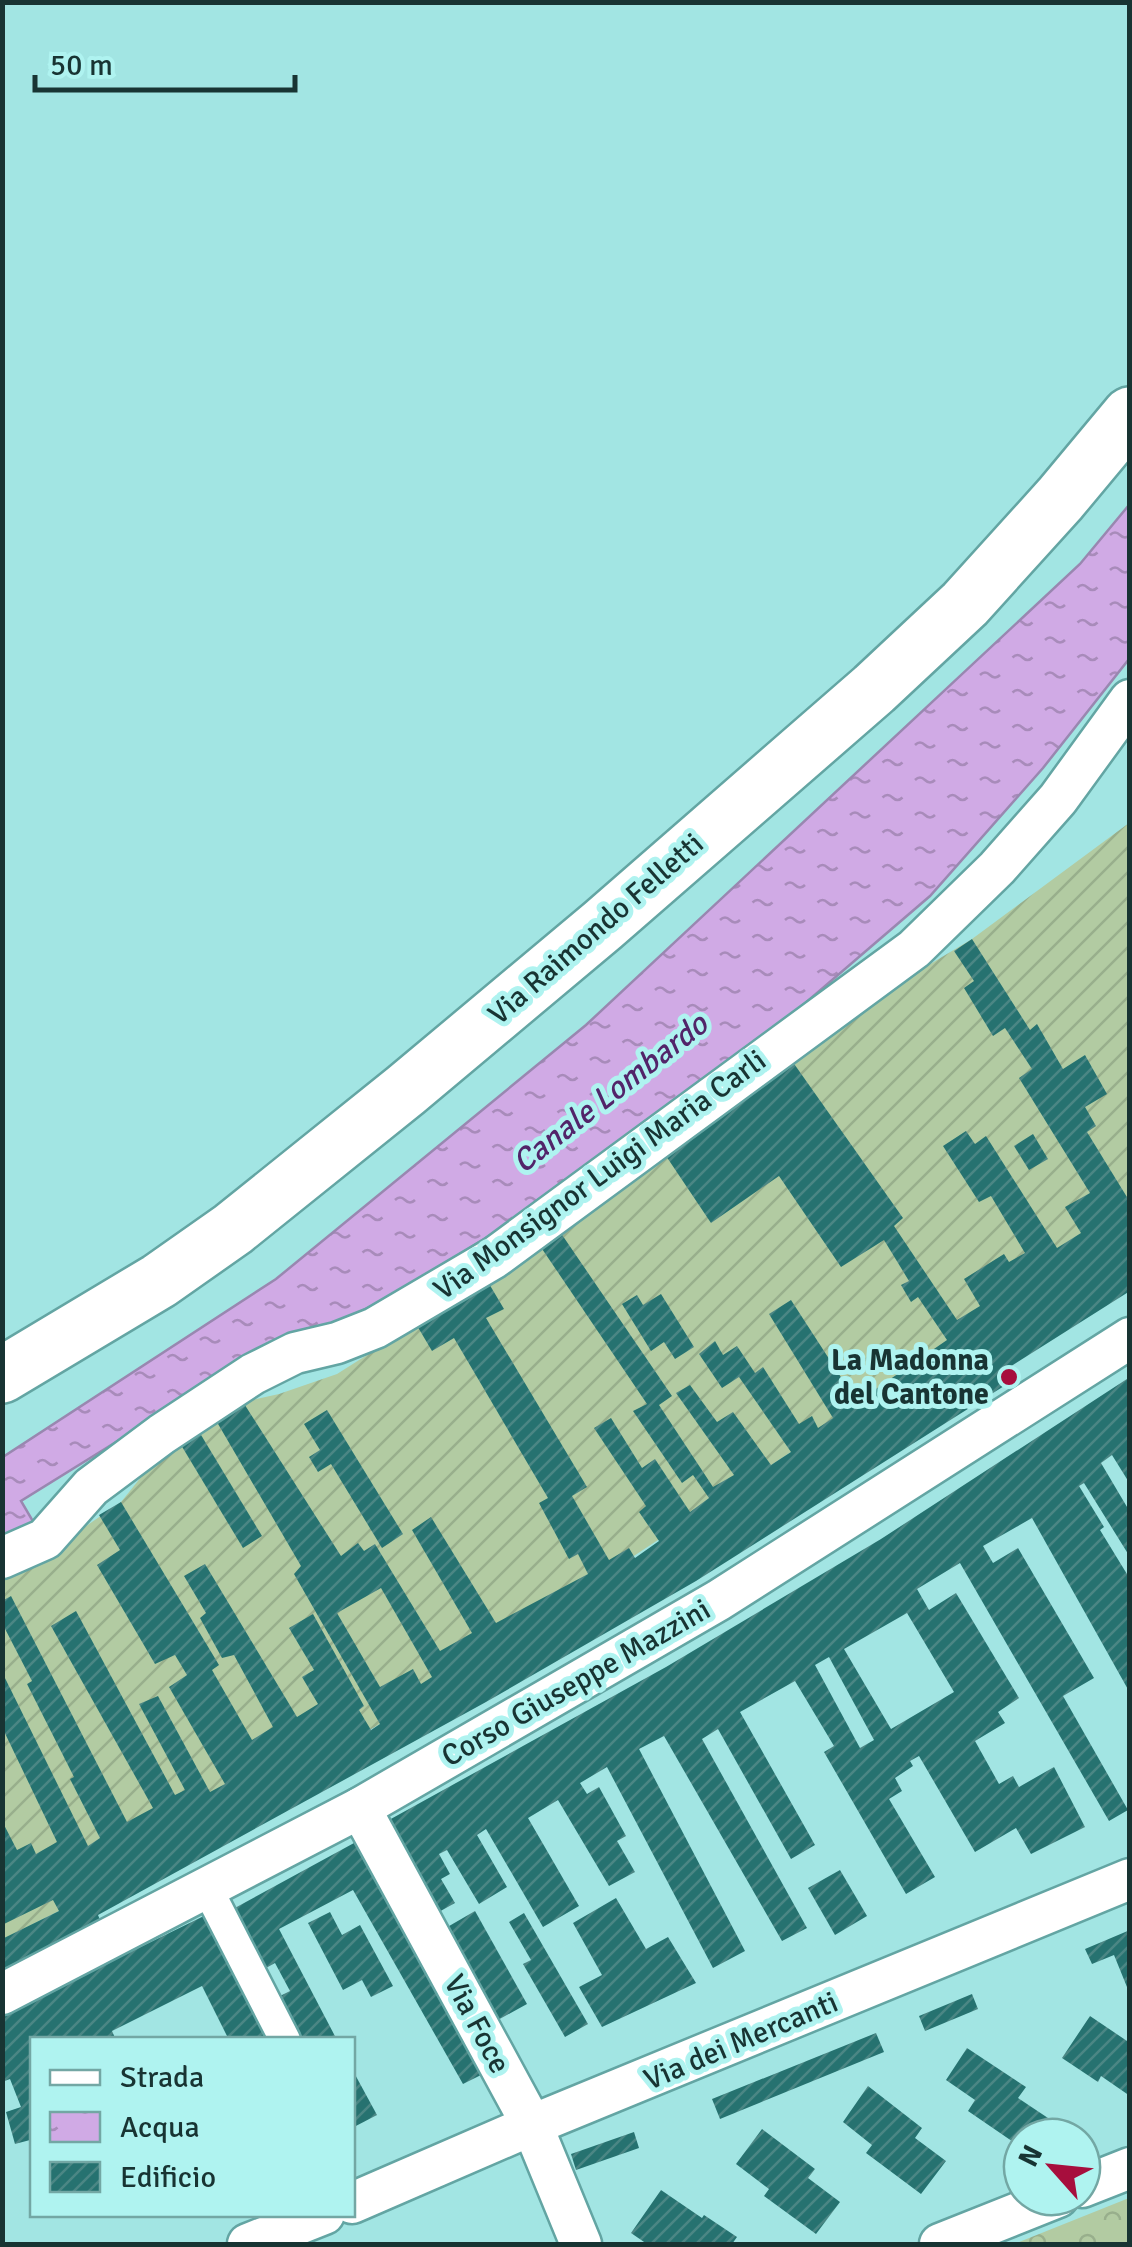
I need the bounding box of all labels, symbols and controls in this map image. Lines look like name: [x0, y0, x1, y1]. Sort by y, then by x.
scale bar: [35, 30, 295, 92]
text: 50 m: [50, 47, 113, 84]
street label: Via Raimondo Felletti: [481, 825, 711, 1033]
water label: Canale Lombardo: [504, 1004, 717, 1181]
street label: Via Monsignor Luigi Maria Carli: [427, 1042, 773, 1308]
place label: La Madonna del Cantone: [831, 1342, 989, 1413]
marker: La Madonna del Cantone: [998, 1366, 1020, 1388]
street label: Corso Giuseppe Mazzini: [435, 1591, 717, 1775]
street label: Via Foce: [436, 1968, 518, 2080]
street label: Via dei Mercanti: [638, 1984, 844, 2098]
legend: [30, 2037, 355, 2217]
text: Strada: [120, 2059, 204, 2096]
text: Acqua: [120, 2109, 200, 2146]
north arrow: [1002, 2117, 1102, 2217]
text: N: [1011, 2140, 1050, 2173]
text: Edificio: [120, 2159, 216, 2196]

